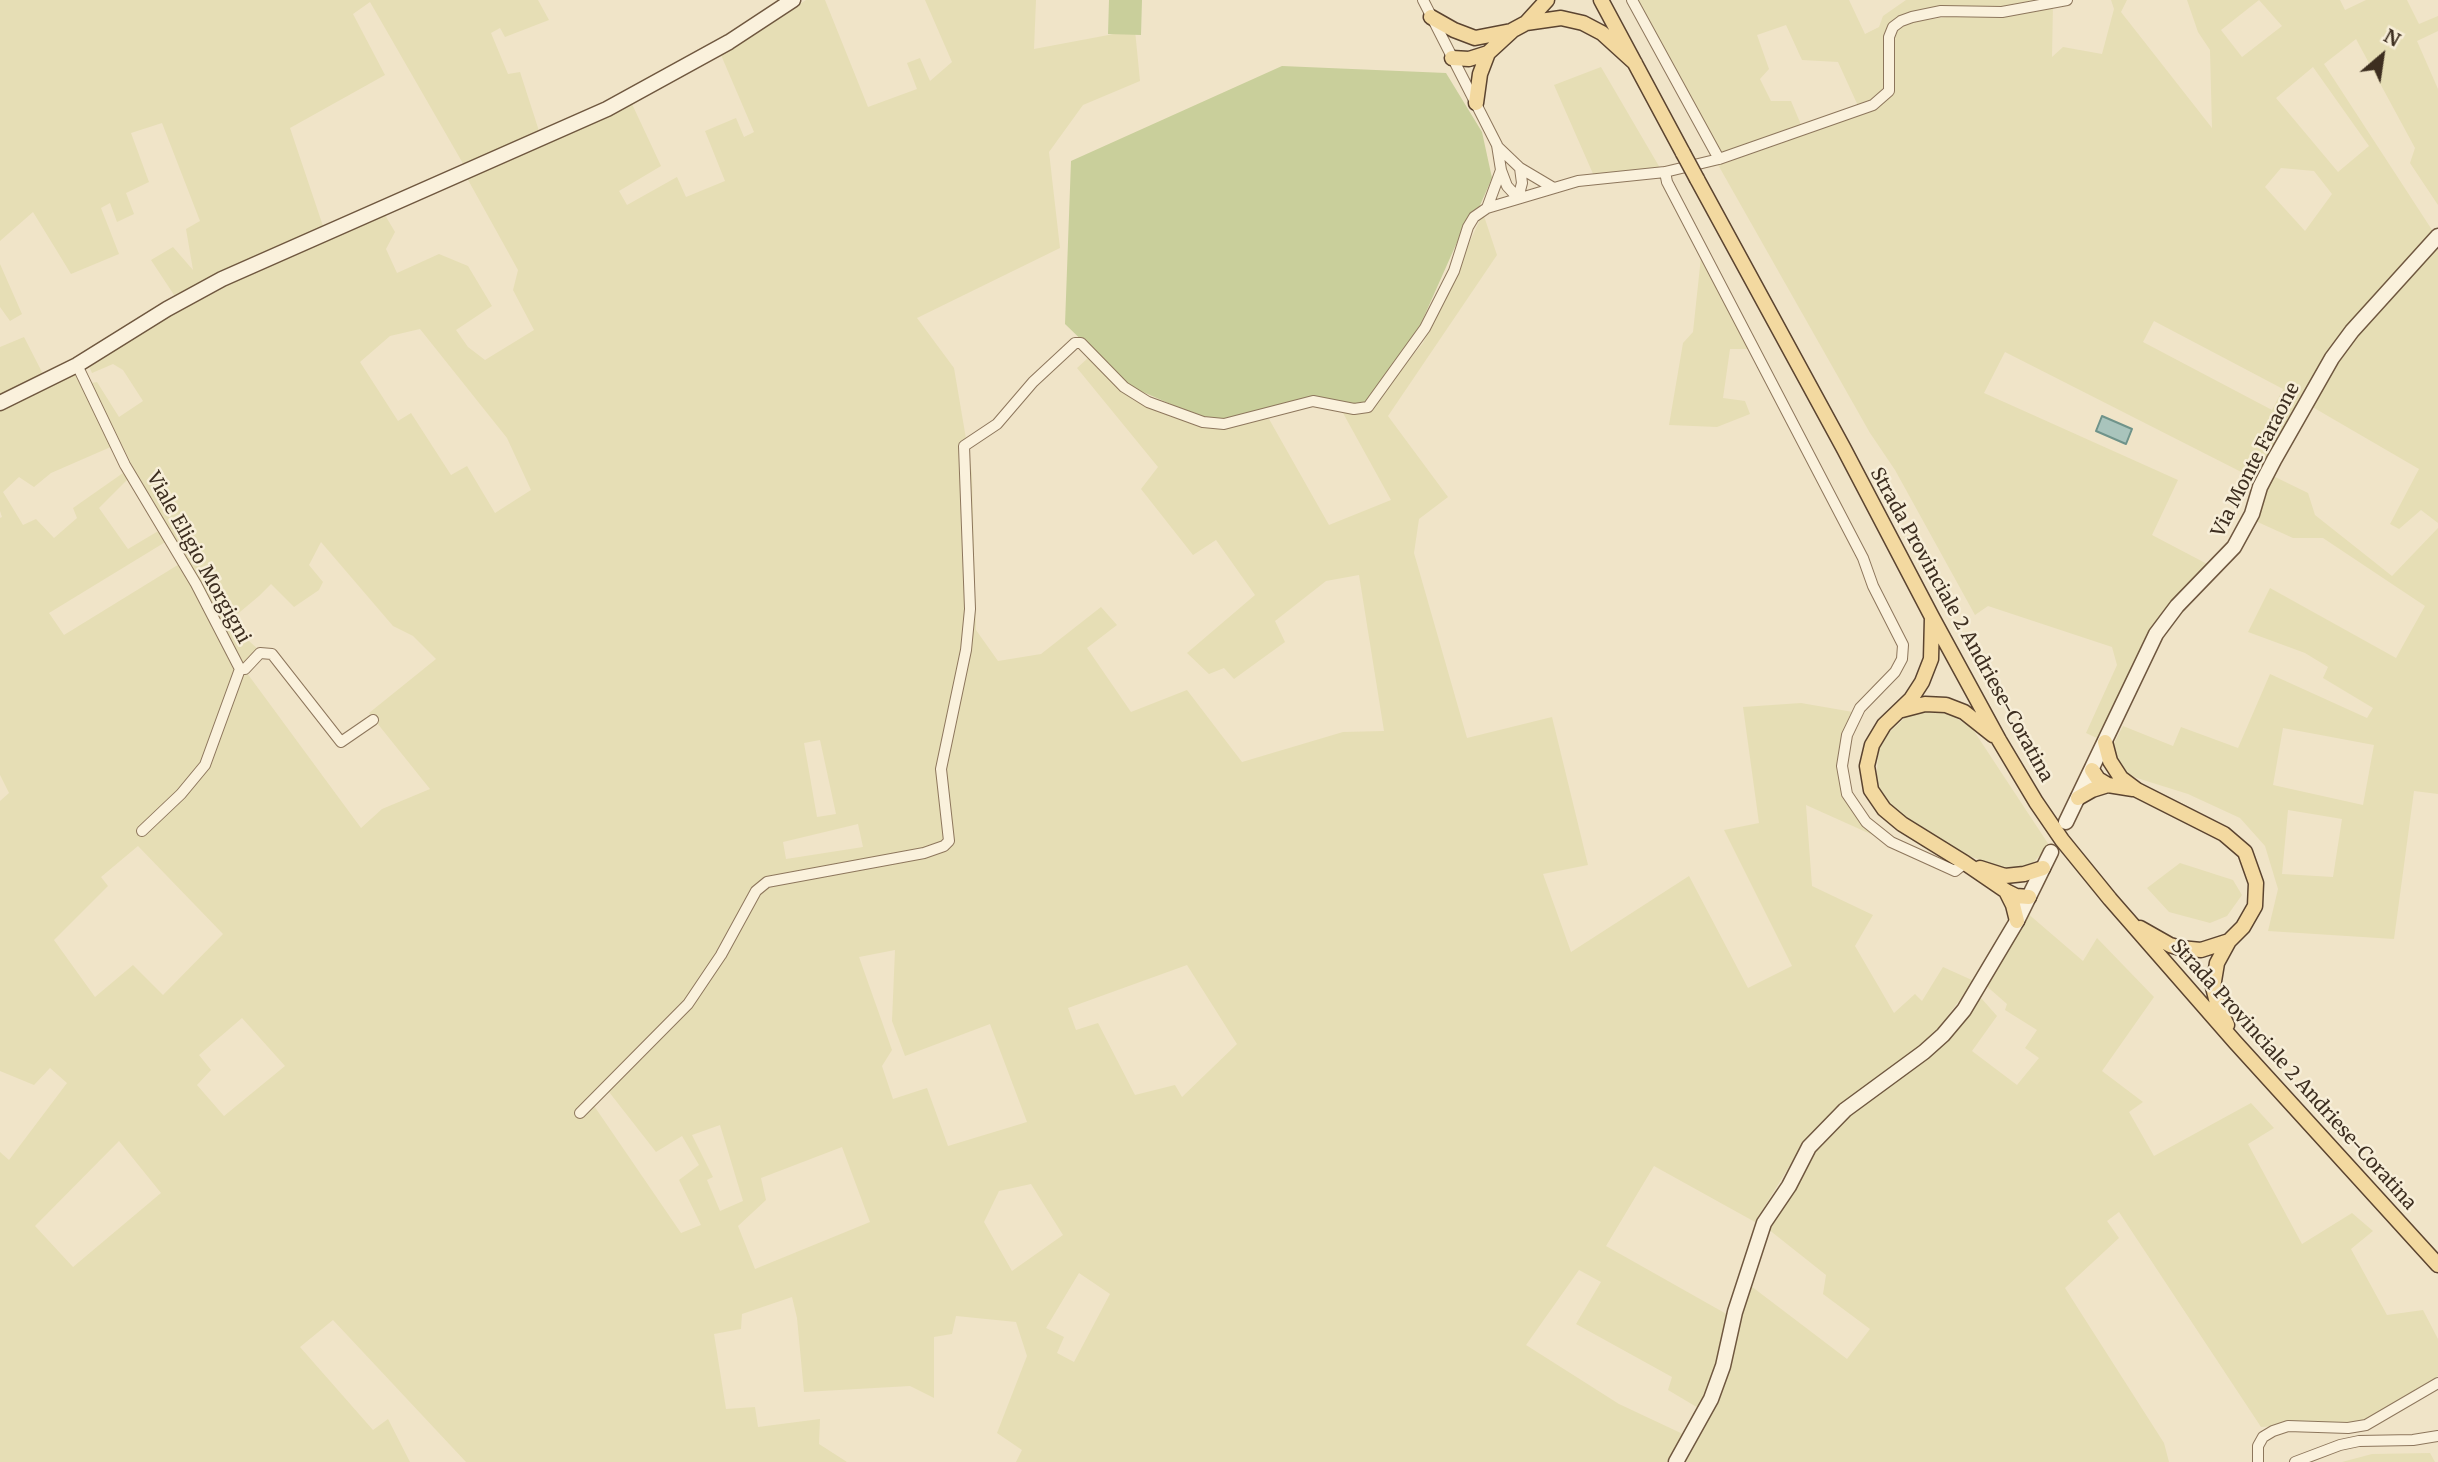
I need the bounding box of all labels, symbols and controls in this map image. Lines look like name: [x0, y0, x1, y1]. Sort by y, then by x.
north arrow: [2347, 21, 2417, 91]
text: N: [2380, 23, 2405, 52]
street label: Via Monte Faraone: [2207, 379, 2305, 541]
street label: Strada Provinciale 2 Andriese-Coratina: [1865, 464, 2057, 786]
street label: Viale Eligio Morgigni: [141, 468, 255, 648]
street label: Strada Provinciale 2 Andriese-Coratina: [2165, 935, 2421, 1215]

